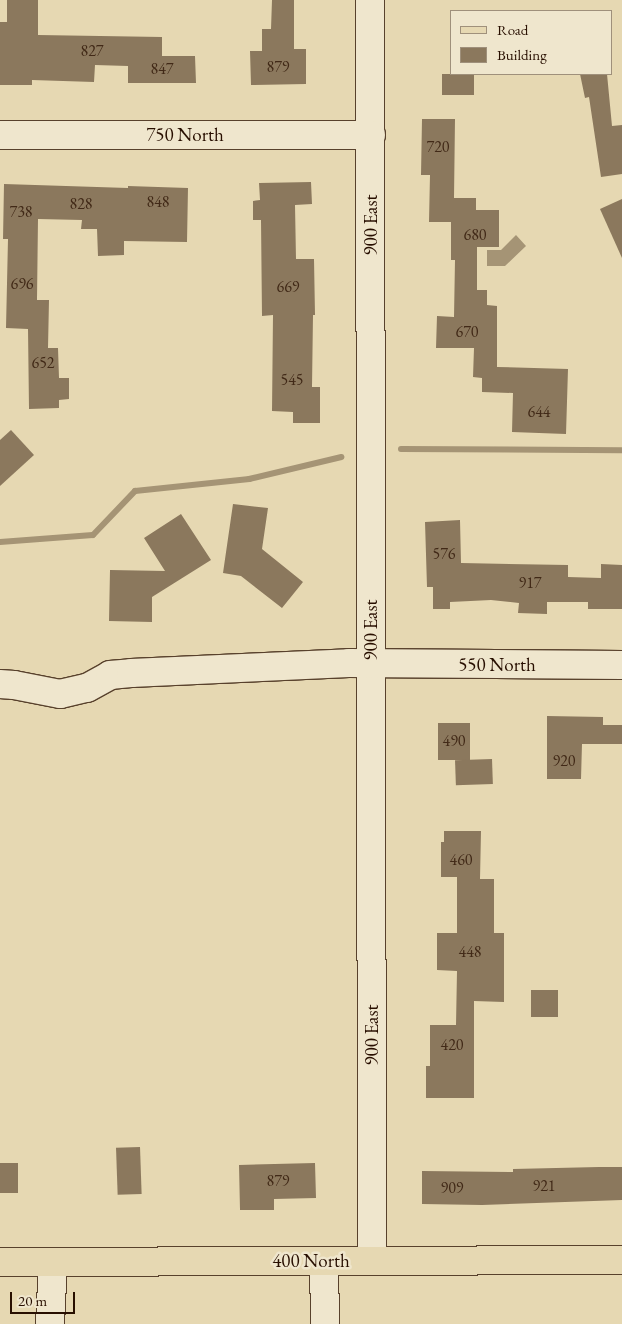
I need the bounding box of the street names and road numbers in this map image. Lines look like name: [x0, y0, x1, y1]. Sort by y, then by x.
street label: 750 North: [146, 124, 224, 146]
street label: 900 East: [360, 194, 382, 256]
street label: 900 East: [360, 599, 382, 661]
street label: 550 North: [458, 654, 536, 676]
street label: 900 East: [361, 1004, 383, 1066]
street label: 400 North: [272, 1250, 350, 1272]

